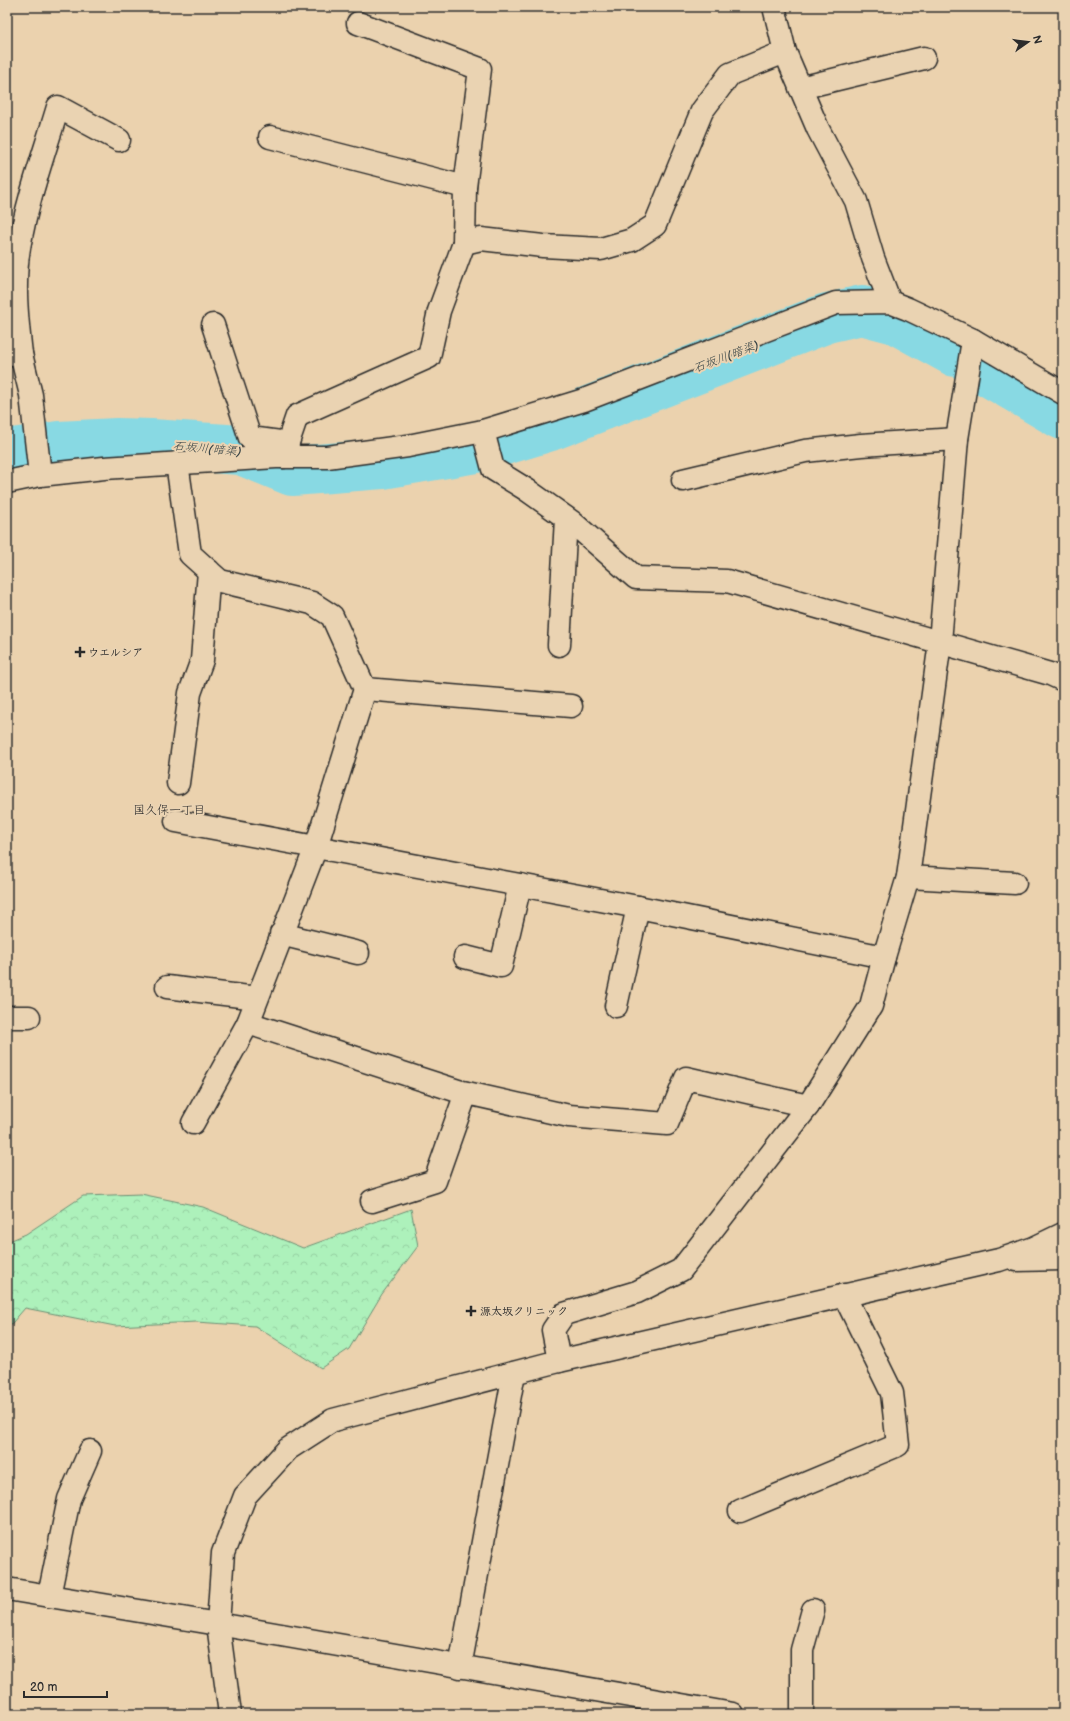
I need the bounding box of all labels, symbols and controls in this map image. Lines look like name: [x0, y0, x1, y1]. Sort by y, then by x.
north arrow: [1008, 22, 1048, 62]
text: N: [1030, 34, 1045, 45]
water label: 石坂川(暗渠): [691, 337, 761, 376]
water label: 石坂川(暗渠): [172, 439, 242, 460]
place label: ウエルシア: [88, 646, 143, 659]
marker: ウエルシア: [75, 647, 85, 657]
district label: 国久保一丁目: [133, 803, 205, 818]
marker: 源太坂クリニック: [465, 1305, 477, 1317]
place label: 源太坂クリニック: [480, 1305, 568, 1318]
scale bar: [24, 1673, 107, 1699]
text: 20 m: [30, 1680, 57, 1695]

